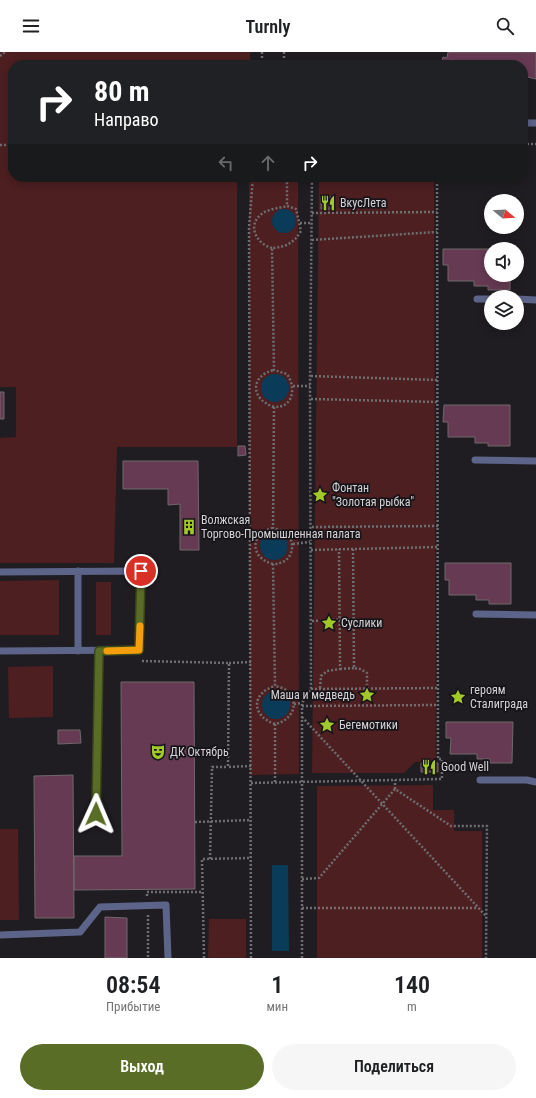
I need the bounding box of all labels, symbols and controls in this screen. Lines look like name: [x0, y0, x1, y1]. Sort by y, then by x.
icon: menu: [20, 15, 42, 37]
icon: search: [494, 15, 516, 37]
text: Turnly: [246, 16, 290, 37]
text: 80 m: [94, 75, 150, 108]
icon: right: [28, 76, 80, 128]
text: Направо: [94, 109, 159, 130]
icon: left: [215, 152, 237, 174]
icon: ahead: [257, 152, 279, 174]
icon: right: [299, 152, 321, 174]
restaurant icon: ВкусЛета: [319, 194, 337, 212]
north arrow: [484, 194, 524, 234]
map controls: [484, 194, 524, 330]
place label: ВкусЛета: [340, 196, 387, 210]
button: sound: [484, 242, 524, 282]
button: layers: [484, 290, 524, 330]
place label: Фонтан "Золотая рыбка": [332, 481, 414, 509]
place icon: Фонтан "Золотая рыбка": [311, 486, 329, 504]
place label: Волжская Торгово-Промышленная палата: [201, 513, 361, 541]
building icon: Волжская Торгово-Промышленная палата: [180, 518, 198, 536]
pin: [124, 554, 158, 588]
icon: arrive: [130, 560, 152, 582]
place icon: Суслики: [320, 614, 338, 632]
place label: Суслики: [341, 616, 382, 630]
place label: героям Сталиграда: [470, 683, 528, 711]
place icon: Маша и медведь: [358, 686, 376, 704]
place label: Маша и медведь: [271, 688, 355, 702]
place icon: героям Сталиграда: [449, 688, 467, 706]
place icon: Бегемотики: [318, 716, 336, 734]
place label: Бегемотики: [339, 718, 398, 732]
theatre icon: ДК Октябрь: [149, 743, 167, 761]
place label: ДК Октябрь: [170, 745, 229, 759]
restaurant icon: Good Well: [420, 758, 438, 776]
place label: Good Well: [441, 760, 489, 774]
position arrow: [75, 793, 117, 835]
text: 08:54: [106, 971, 161, 999]
text: 1: [271, 971, 283, 999]
text: 140: [394, 971, 430, 999]
text: Прибытие: [106, 999, 160, 1014]
text: мин: [266, 999, 288, 1014]
text: m: [407, 999, 417, 1014]
button: Выход: [20, 1044, 264, 1090]
button: Поделиться: [272, 1044, 516, 1090]

